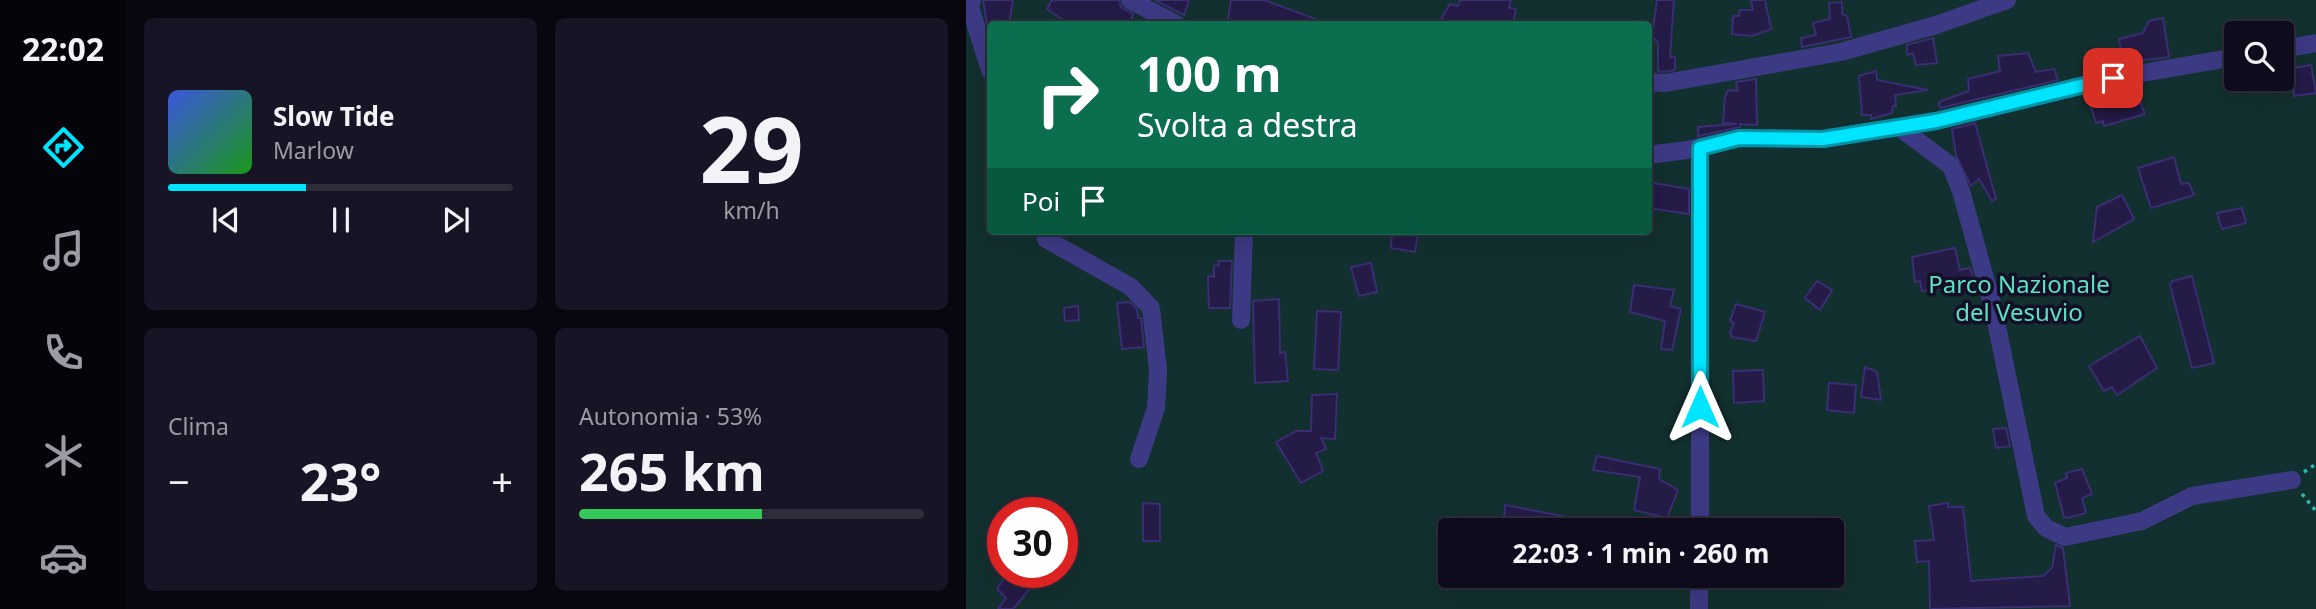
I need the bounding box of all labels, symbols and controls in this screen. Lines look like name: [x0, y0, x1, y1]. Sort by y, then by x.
map controls: [2224, 21, 2294, 91]
button: search: [2224, 21, 2294, 91]
text: 22:02: [22, 27, 104, 70]
text: 100 m: [1137, 40, 1282, 106]
pin: [2083, 48, 2143, 108]
icon: right: [1022, 49, 1113, 140]
icon: arrive: [2094, 59, 2132, 97]
text: 29: [699, 86, 804, 210]
text: Slow Tide: [273, 98, 395, 134]
text: Svolta a destra: [1137, 103, 1358, 146]
icon: directions: [39, 123, 88, 172]
text: Marlow: [273, 134, 354, 166]
icon: arrive: [1074, 182, 1112, 220]
text: Poi: [1022, 183, 1060, 219]
text: km/h: [723, 194, 780, 226]
icon: previous: [207, 201, 245, 239]
icon: pause: [322, 201, 360, 239]
icon: next: [437, 201, 475, 239]
icon: music: [39, 226, 88, 275]
park label: Parco Nazionale del Vesuvio: [1928, 267, 2110, 328]
icon: phone: [39, 328, 88, 377]
position arrow: [1663, 370, 1737, 444]
text: Autonomia · 53%: [579, 400, 762, 432]
text: Clima: [168, 410, 229, 442]
icon: climate: [39, 431, 88, 480]
text: 265 km: [579, 435, 765, 506]
text: 23°: [300, 445, 381, 516]
text: −: [168, 455, 190, 507]
text: +: [491, 455, 513, 507]
speed limit sign: 30: [987, 497, 1078, 588]
icon: car: [39, 533, 88, 582]
text: 22:03 · 1 min · 260 m: [1513, 535, 1769, 571]

